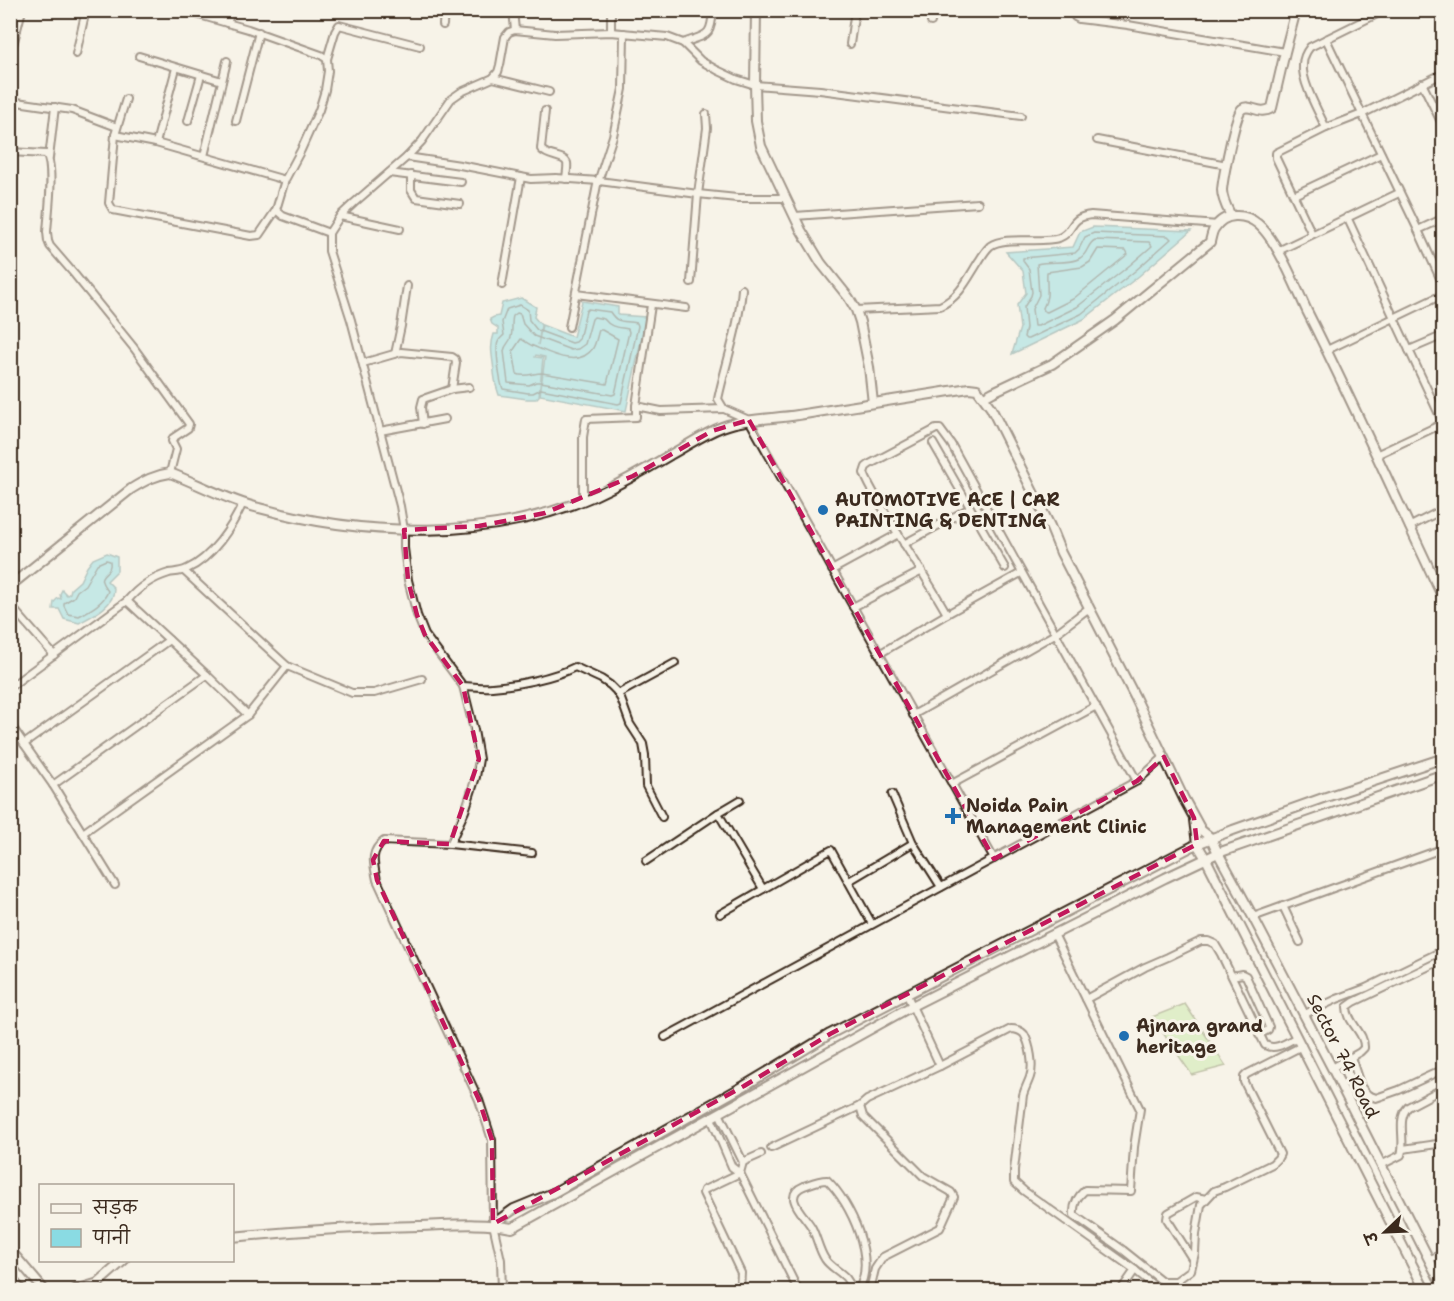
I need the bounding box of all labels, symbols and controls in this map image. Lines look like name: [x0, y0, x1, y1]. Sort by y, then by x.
place label: AUTOMOTIVE ACE | CAR PAINTING & DENTING: [835, 488, 1060, 533]
marker: AUTOMOTIVE ACE | CAR PAINTING & DENTING: [816, 503, 830, 517]
place label: Noida Pain Management Clinic: [966, 794, 1147, 839]
marker: Noida Pain Management Clinic: [944, 807, 962, 825]
street label: Sector 74 Road: [1301, 990, 1385, 1122]
place label: Ajnara grand heritage: [1136, 1014, 1263, 1059]
marker: Ajnara grand heritage: [1117, 1029, 1131, 1043]
legend: [39, 1184, 234, 1262]
text: सड़क: [92, 1196, 138, 1220]
north arrow: [1355, 1202, 1415, 1262]
text: पानी: [92, 1224, 131, 1250]
text: उ: [1359, 1227, 1384, 1249]

